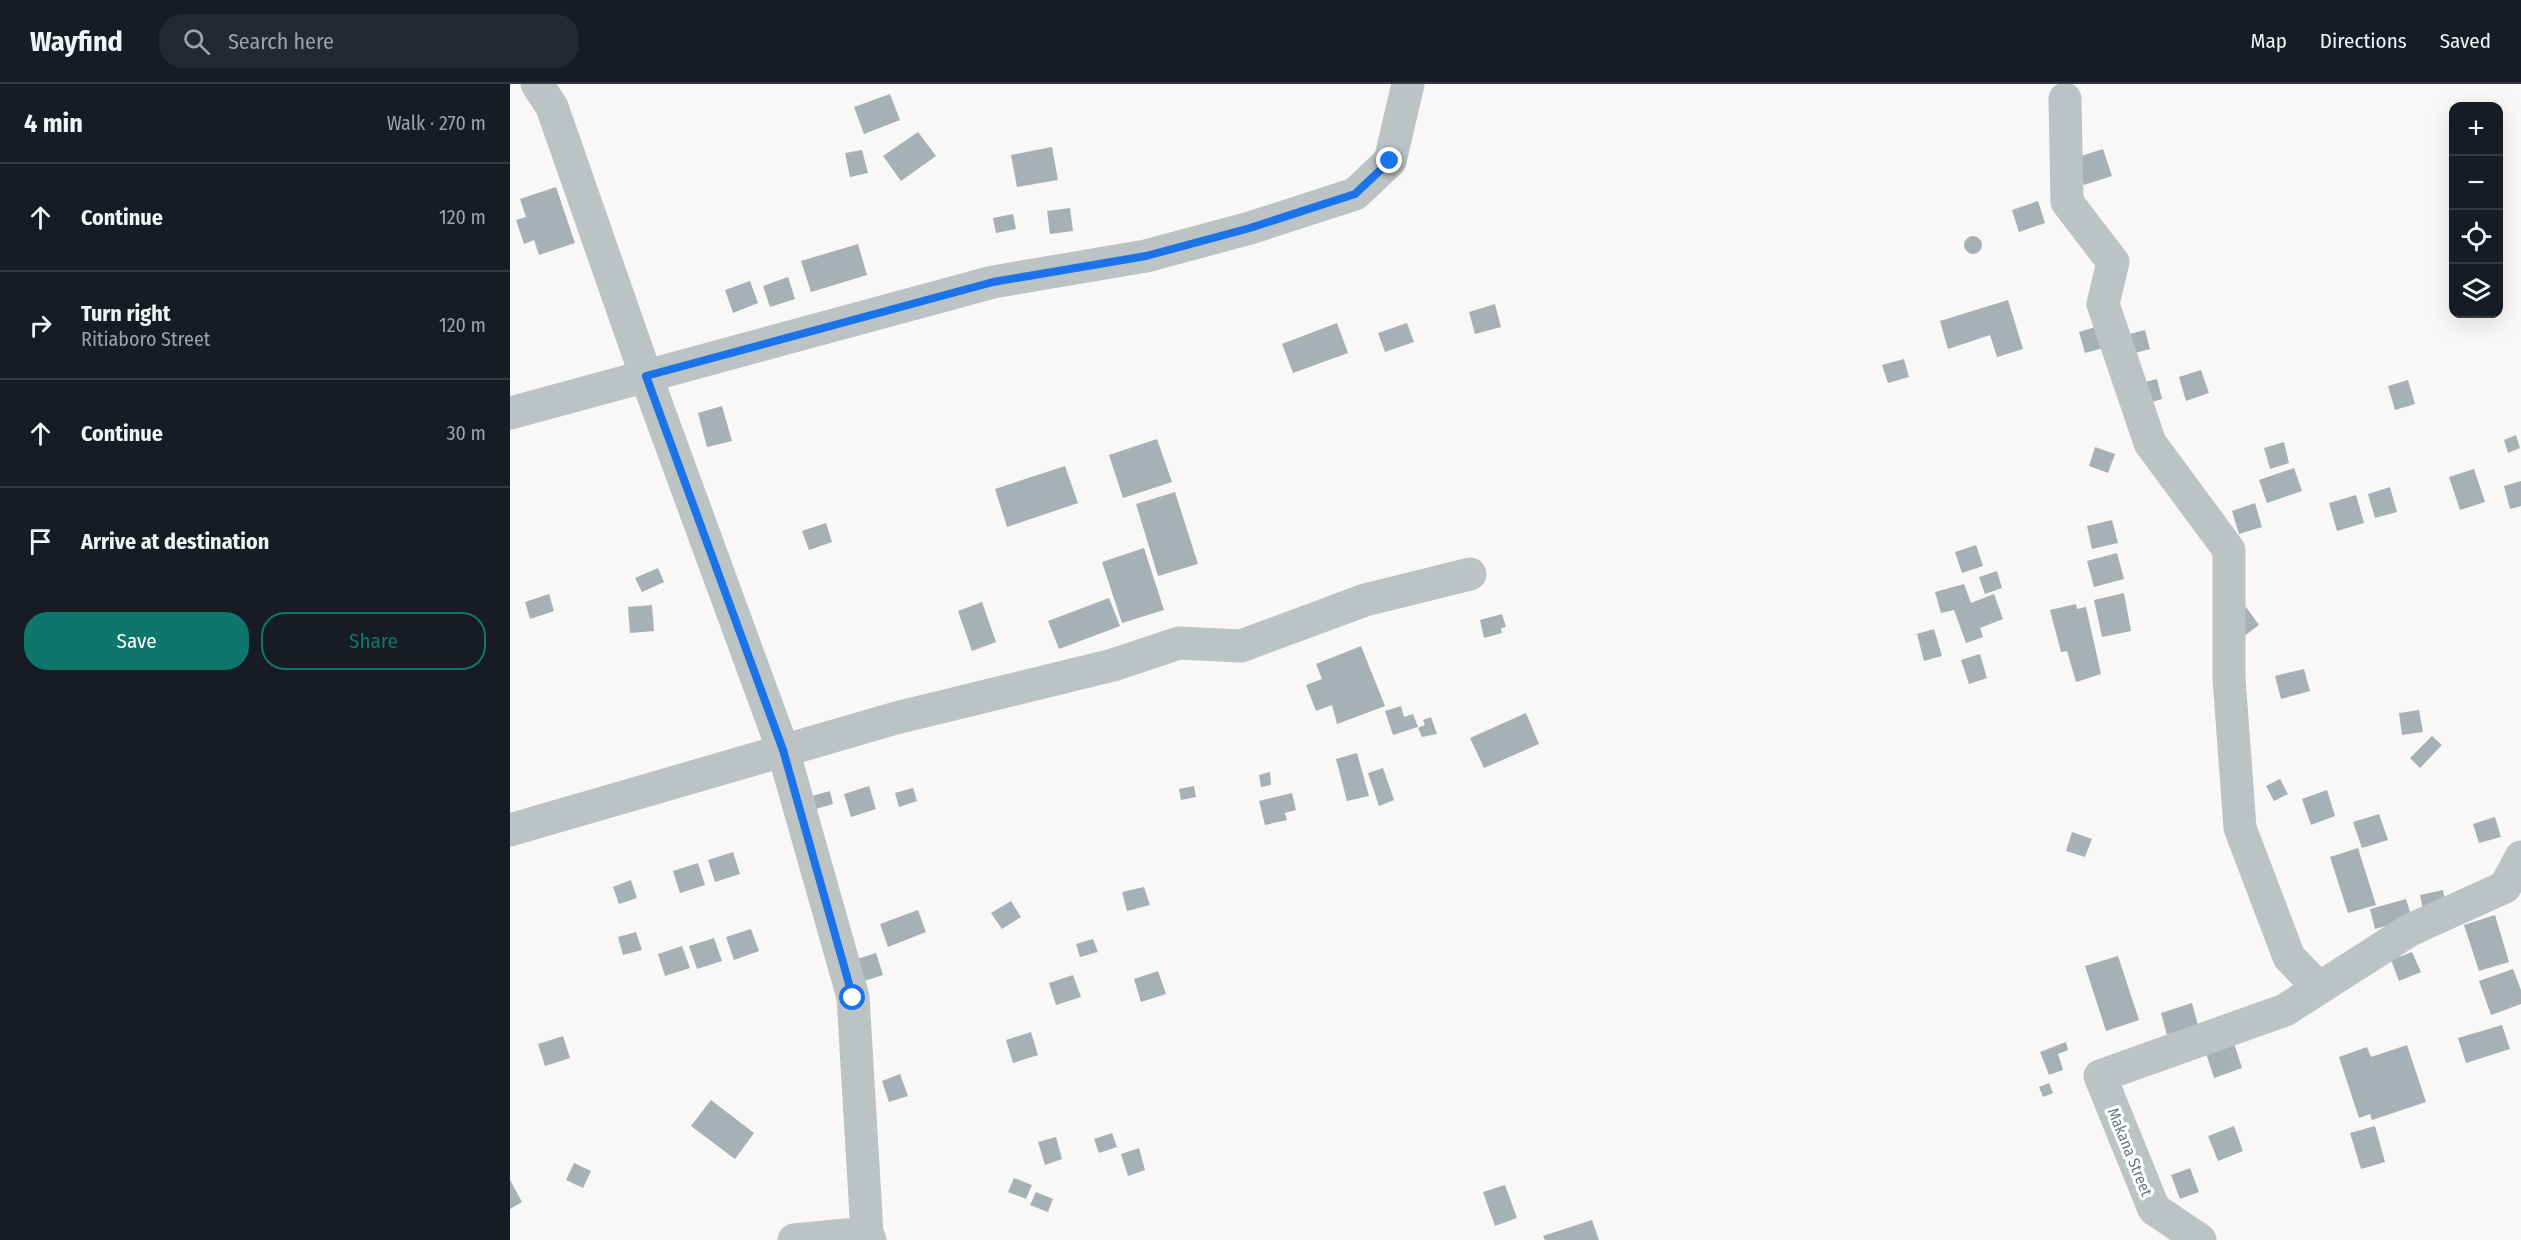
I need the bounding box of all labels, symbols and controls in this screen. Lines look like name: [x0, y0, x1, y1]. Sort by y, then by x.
search box: [159, 14, 579, 68]
text: Wayfind: [30, 25, 123, 58]
icon: search: [180, 25, 213, 58]
text: Search here: [228, 28, 334, 55]
text: Map: [2250, 28, 2287, 54]
text: Directions: [2320, 28, 2407, 54]
text: Saved: [2440, 28, 2491, 54]
map controls: [2449, 102, 2503, 318]
button: +: [2449, 102, 2503, 156]
text: 4 min: [24, 108, 83, 139]
text: Walk · 270 m: [387, 111, 486, 135]
route end: [1376, 147, 1402, 173]
button: −: [2449, 156, 2503, 210]
icon: ahead: [24, 201, 57, 234]
text: Continue: [81, 204, 163, 231]
text: 120 m: [439, 205, 486, 229]
button: locate: [2449, 210, 2503, 264]
button: layers: [2449, 264, 2503, 318]
text: Turn right: [81, 300, 170, 327]
icon: right: [24, 309, 57, 342]
text: 120 m: [439, 313, 486, 337]
text: Ritiaboro Street: [81, 327, 210, 351]
icon: ahead: [24, 417, 57, 450]
text: Continue: [81, 420, 163, 447]
text: 30 m: [446, 421, 486, 445]
icon: arrive: [24, 525, 57, 558]
text: Arrive at destination: [81, 528, 269, 555]
button: Save: [24, 612, 249, 670]
button: Share: [261, 612, 486, 670]
route start: [839, 984, 865, 1010]
street label: Makana Street: [2104, 1105, 2157, 1200]

